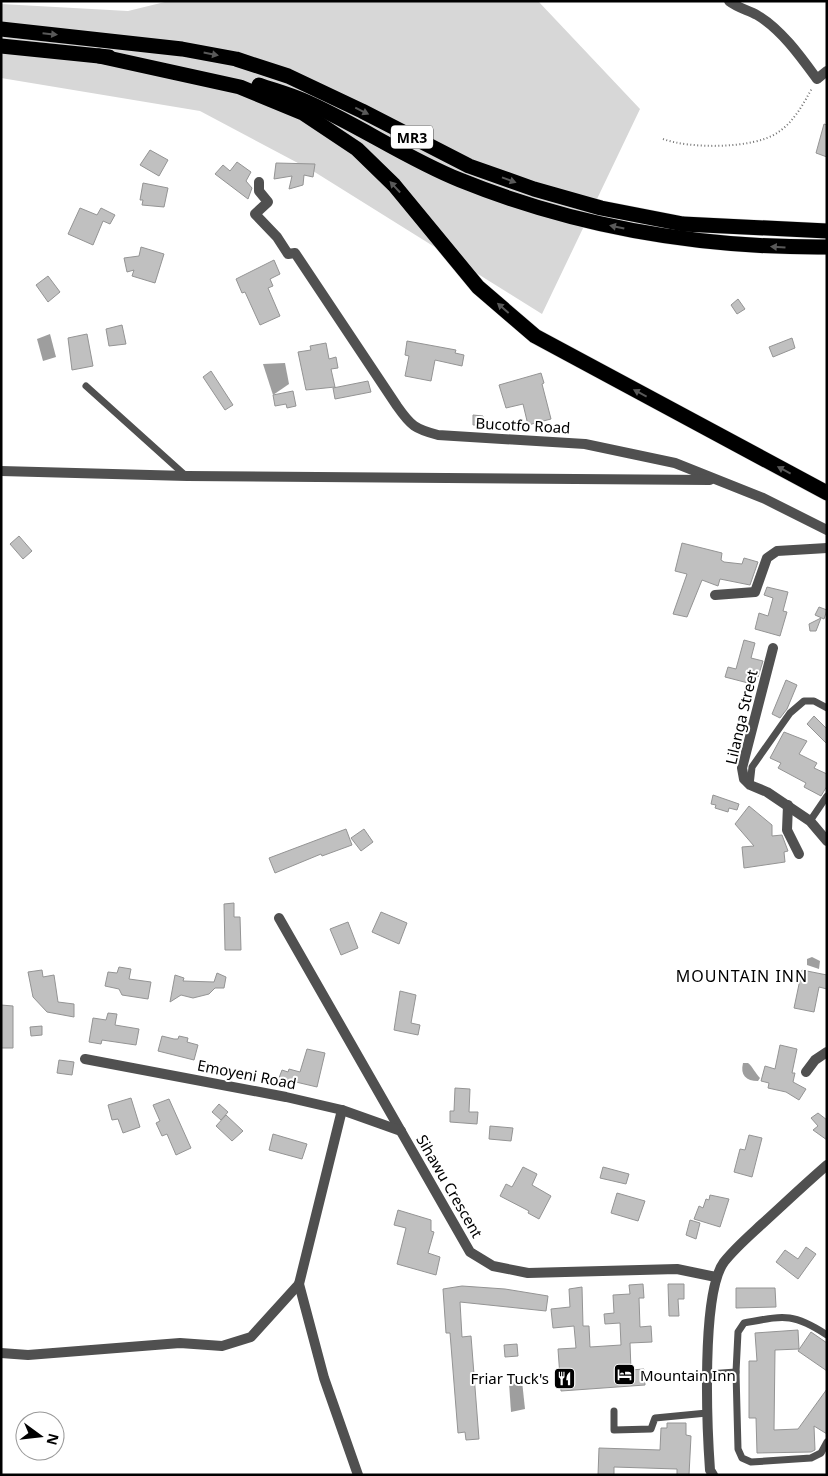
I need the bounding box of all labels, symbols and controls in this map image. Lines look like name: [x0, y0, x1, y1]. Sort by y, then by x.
one-way arrow: [42, 30, 58, 38]
one-way arrow: [203, 50, 219, 58]
one-way arrow: [355, 107, 369, 115]
road number: MR3: [391, 125, 433, 148]
one-way arrow: [502, 176, 517, 184]
one-way arrow: [389, 181, 401, 193]
one-way arrow: [609, 223, 625, 231]
one-way arrow: [770, 242, 786, 250]
one-way arrow: [497, 302, 509, 314]
one-way arrow: [633, 389, 648, 397]
street label: Bucotfo Road: [475, 413, 571, 437]
one-way arrow: [777, 465, 790, 474]
street label: Lilanga Street: [720, 667, 762, 766]
district label: MOUNTAIN INN: [676, 965, 808, 987]
street label: Emoyeni Road: [196, 1055, 298, 1093]
street label: Sihawu Crescent: [412, 1131, 488, 1242]
hotel icon: Mountain Inn: [612, 1363, 636, 1387]
place label: Mountain Inn: [640, 1365, 736, 1385]
restaurant icon: Friar Tuck's: [553, 1366, 577, 1390]
place label: Friar Tuck's: [470, 1368, 549, 1388]
north arrow: [15, 1411, 65, 1461]
text: N: [42, 1432, 64, 1447]

